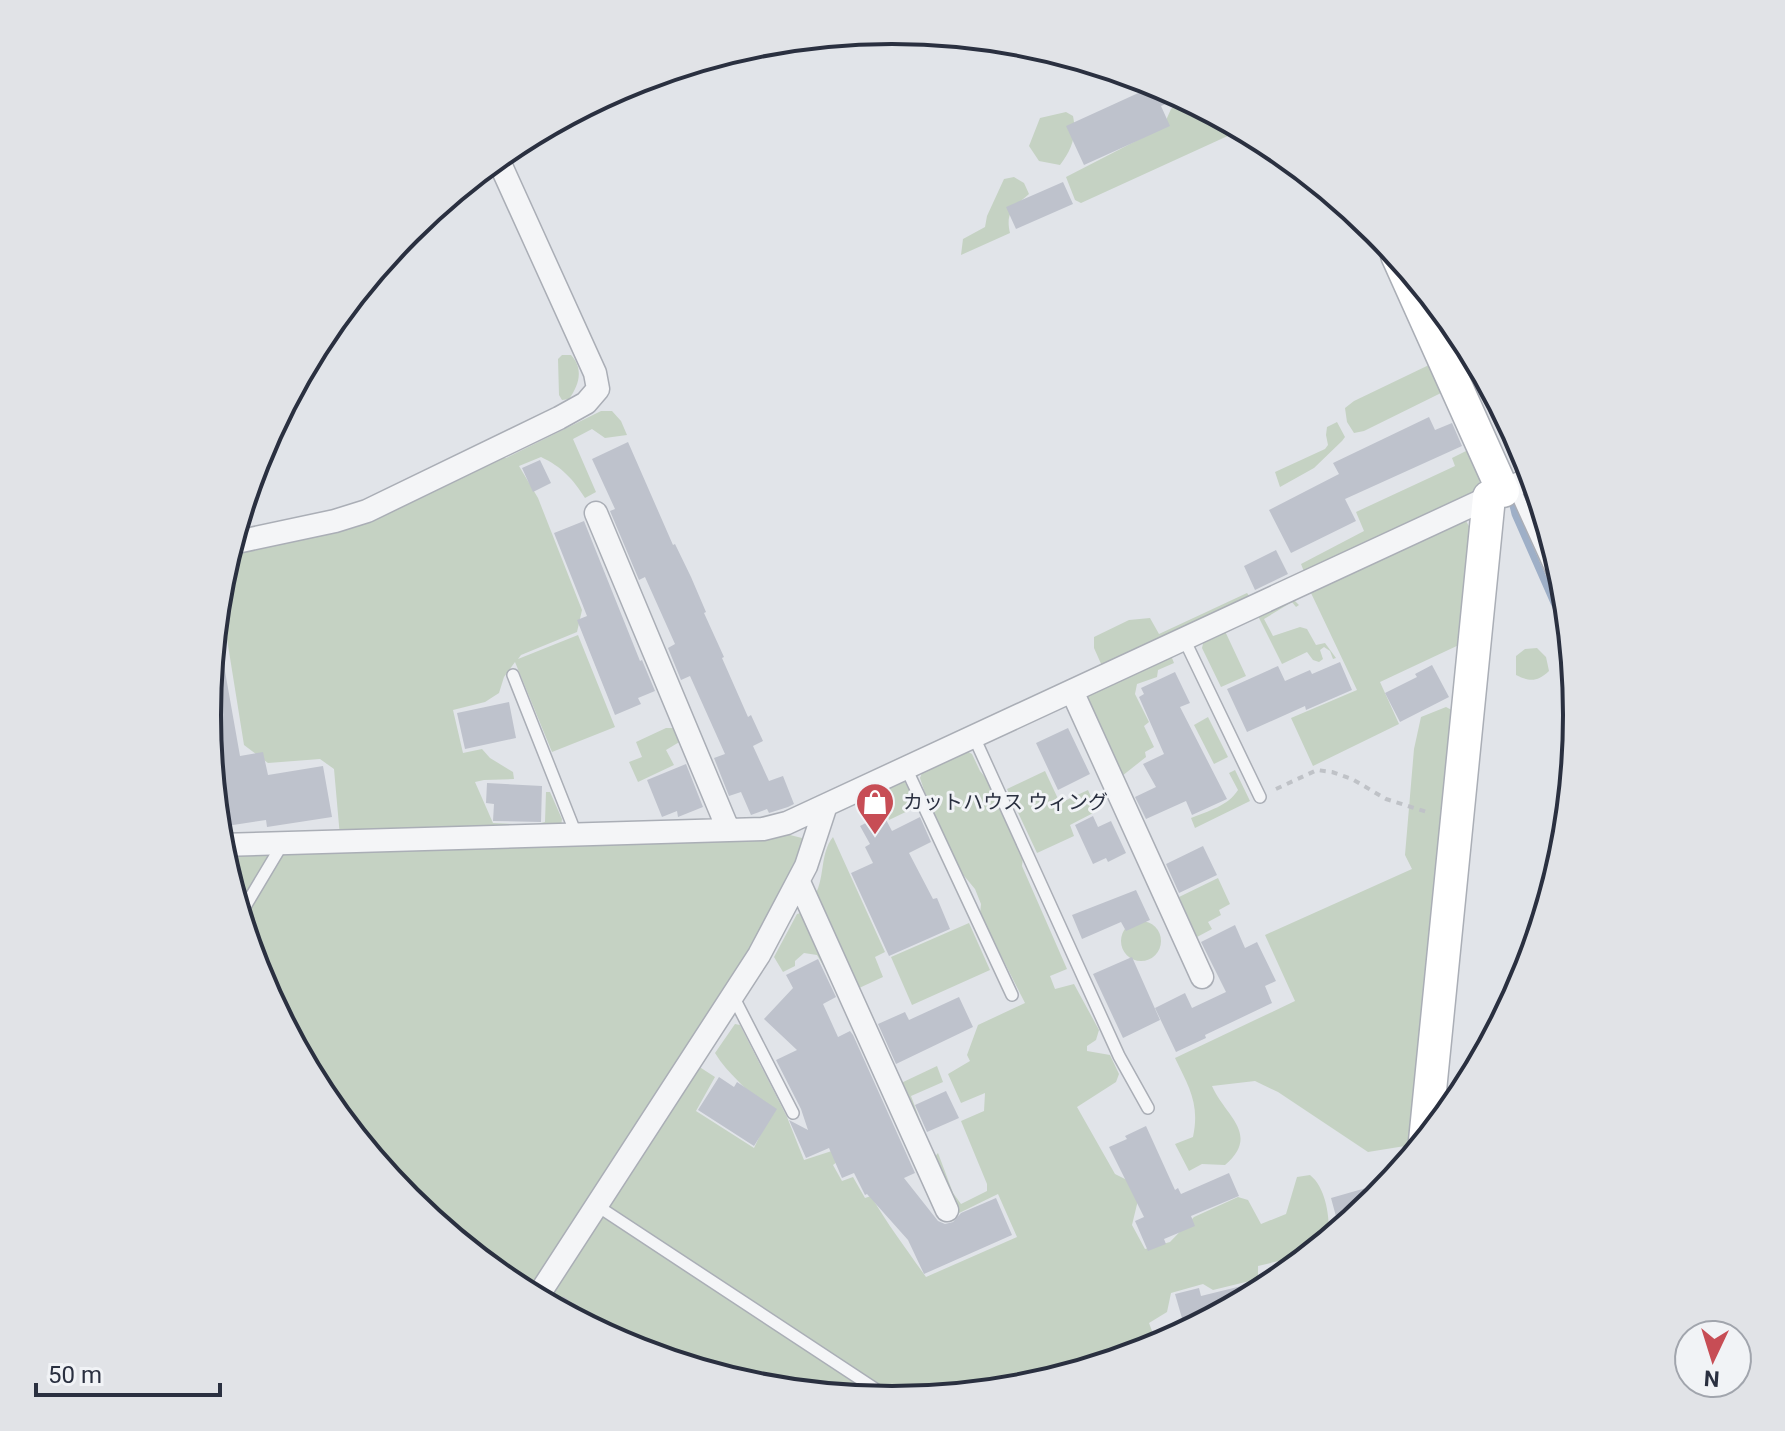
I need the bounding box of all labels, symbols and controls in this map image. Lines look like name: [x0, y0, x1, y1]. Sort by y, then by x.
shop icon: カットハウス ウィング: [854, 781, 896, 836]
place label: カットハウス ウィング: [903, 790, 1108, 814]
north arrow: [1673, 1319, 1753, 1399]
scale bar: [36, 1347, 220, 1397]
text: 50 m: [48, 1361, 102, 1389]
text: N: [1703, 1365, 1720, 1391]

